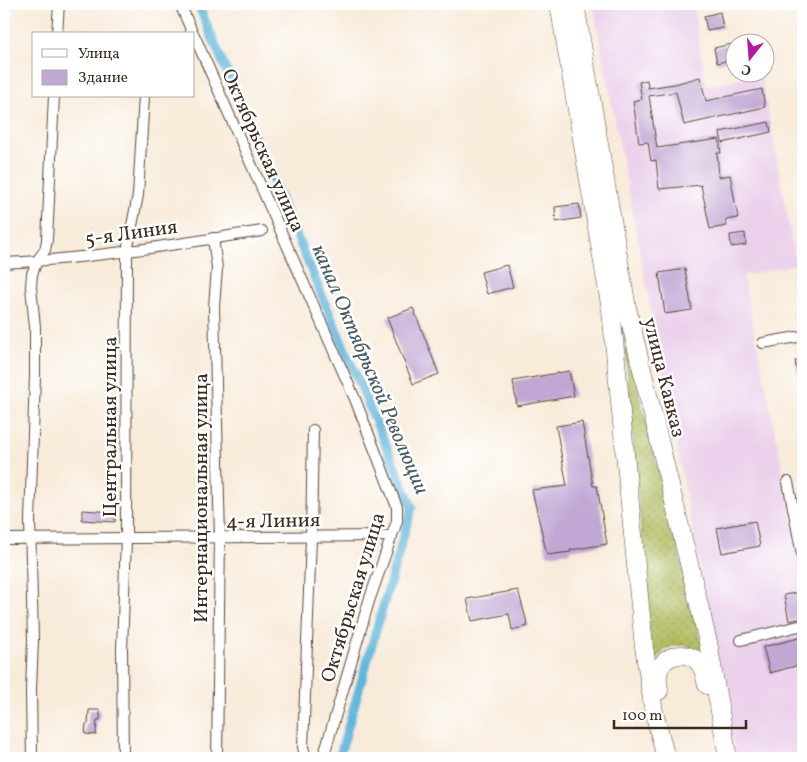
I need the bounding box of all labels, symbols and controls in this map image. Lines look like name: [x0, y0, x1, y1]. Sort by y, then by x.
legend: [32, 32, 195, 98]
north arrow: [724, 32, 774, 82]
text: Улица: [78, 44, 120, 65]
text: С: [740, 59, 754, 79]
street label: Октябрьская улица: [213, 64, 311, 237]
text: Здание: [78, 68, 128, 89]
street label: 5-я Линия: [83, 214, 179, 254]
water label: канал Октябрьской Революции: [304, 240, 436, 499]
street label: улица Кавказ: [635, 315, 691, 440]
street label: Центральная улица: [97, 336, 125, 518]
street label: Интернациональная улица: [188, 373, 216, 623]
street label: 4-я Линия: [226, 507, 320, 537]
street label: Октябрьская улица: [315, 509, 393, 686]
scale bar: [614, 697, 747, 729]
text: 100 m: [622, 706, 662, 727]

